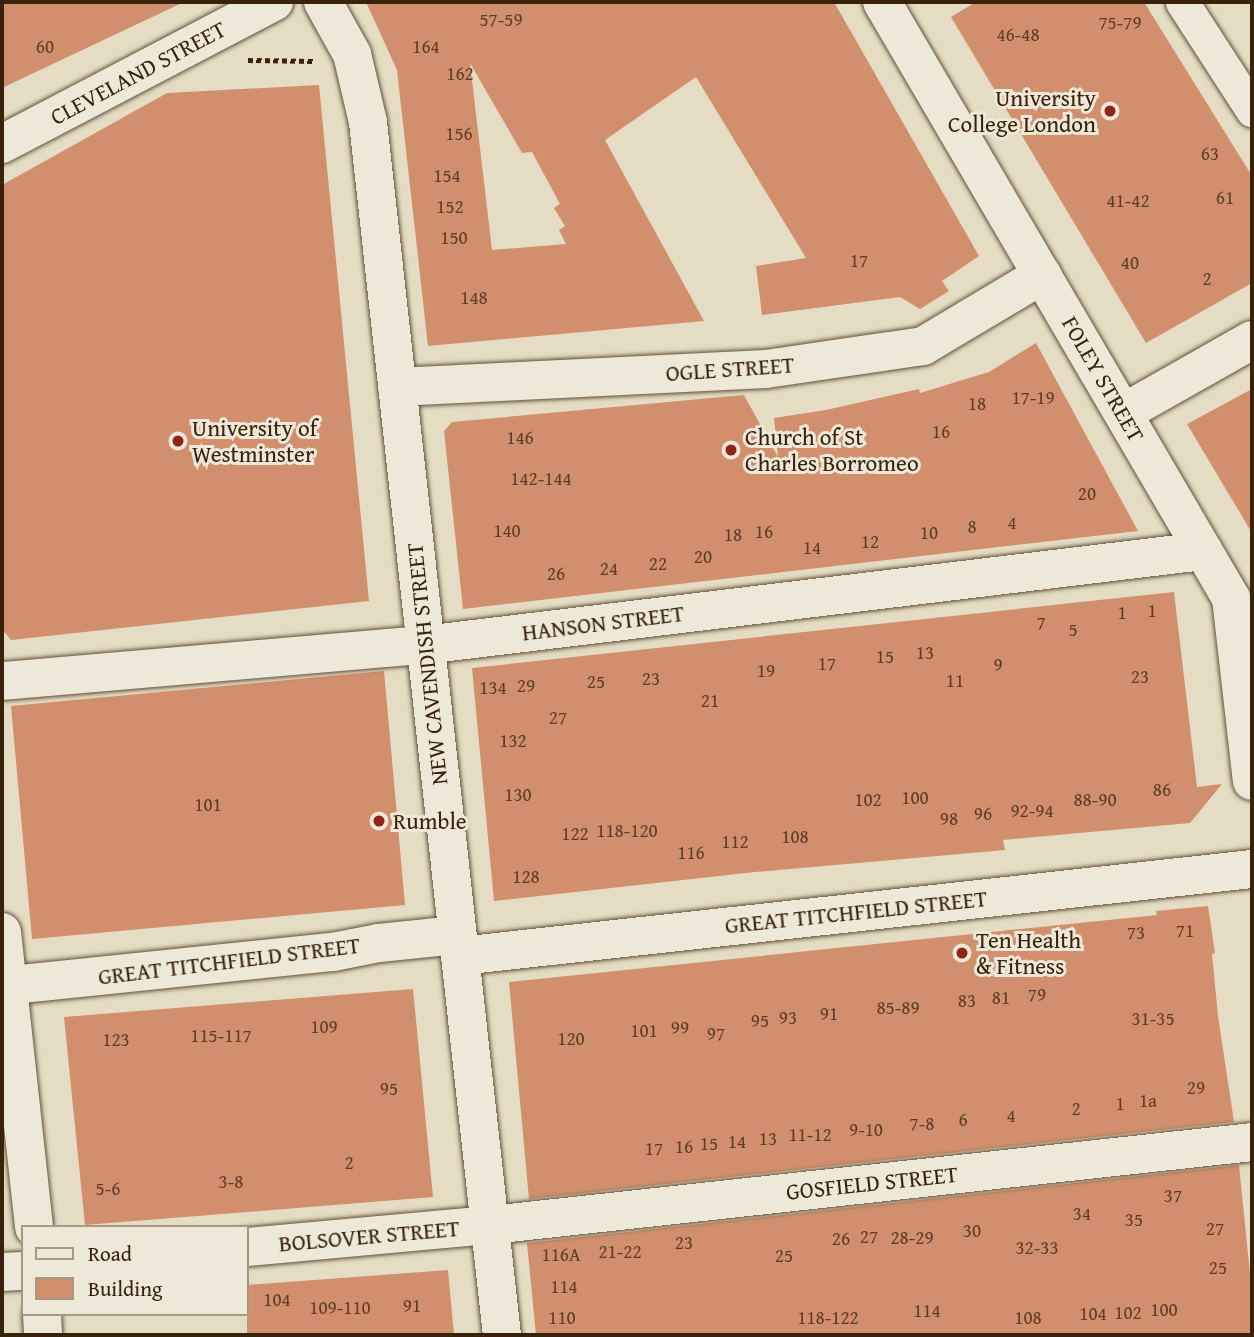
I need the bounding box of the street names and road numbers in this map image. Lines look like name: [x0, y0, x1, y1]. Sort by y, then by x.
street label: CLEVELAND STREET: [46, 15, 230, 131]
street label: FOLEY STREET: [1056, 311, 1150, 447]
street label: OGLE STREET: [665, 351, 795, 387]
street label: NEW CAVENDISH STREET: [401, 542, 453, 786]
street label: HANSON STREET: [520, 599, 686, 647]
street label: GREAT TITCHFIELD STREET: [724, 885, 988, 939]
street label: GREAT TITCHFIELD STREET: [97, 931, 361, 991]
street label: GOSFIELD STREET: [785, 1160, 959, 1206]
street label: BOLSOVER STREET: [278, 1214, 460, 1258]

